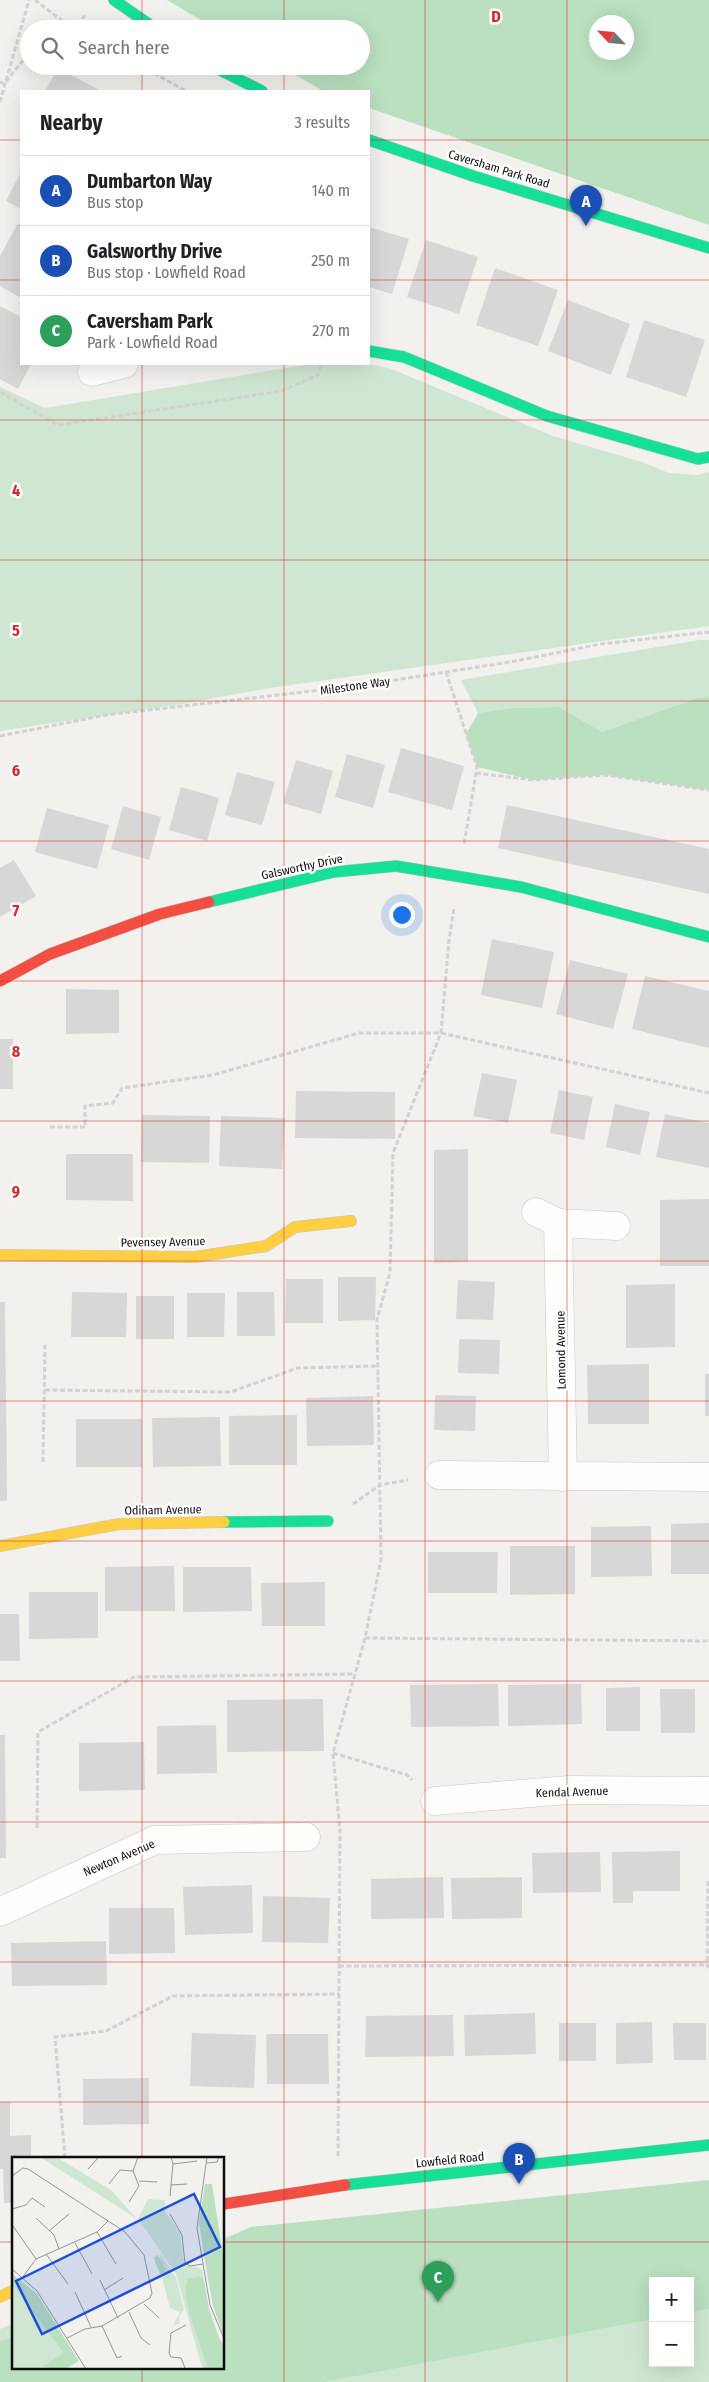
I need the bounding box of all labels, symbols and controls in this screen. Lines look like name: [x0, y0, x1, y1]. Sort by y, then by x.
text: D: [491, 7, 501, 26]
north arrow: [589, 15, 634, 60]
search box: [20, 20, 370, 75]
icon: search: [38, 34, 66, 62]
text: Search here: [78, 36, 170, 59]
text: Nearby: [40, 110, 102, 136]
text: 3 results: [294, 113, 350, 132]
street label: Caversham Park Road: [447, 147, 551, 191]
text: Dumbarton Way: [87, 170, 212, 193]
text: A: [52, 181, 60, 200]
text: 140 m: [312, 181, 350, 200]
pin: A: [570, 185, 602, 226]
text: Bus stop: [87, 193, 143, 212]
text: Galsworthy Drive: [87, 240, 222, 263]
text: B: [52, 251, 60, 270]
text: 250 m: [311, 251, 350, 270]
text: Bus stop · Lowfield Road: [87, 263, 246, 282]
text: Caversham Park: [87, 310, 213, 333]
text: C: [52, 321, 60, 340]
text: 270 m: [312, 321, 350, 340]
text: Park · Lowfield Road: [87, 333, 218, 352]
text: 4: [12, 481, 20, 500]
text: 5: [12, 621, 20, 640]
street label: Milestone Way: [319, 674, 392, 698]
text: 6: [12, 761, 20, 780]
street label: Galsworthy Drive: [260, 852, 344, 882]
text: 7: [13, 901, 20, 920]
your location: [389, 902, 415, 928]
text: 8: [12, 1042, 21, 1061]
text: 9: [12, 1182, 20, 1201]
street label: Pevensey Avenue: [121, 1234, 205, 1250]
street label: Lomond Avenue: [553, 1311, 569, 1389]
street label: Odiham Avenue: [124, 1502, 202, 1518]
street label: Kendal Avenue: [535, 1784, 609, 1800]
street label: Newton Avenue: [81, 1837, 157, 1879]
pin: B: [503, 2143, 535, 2184]
street label: Lowfield Road: [415, 2149, 485, 2171]
inset map: [12, 2157, 225, 2370]
pin: C: [422, 2261, 454, 2302]
map controls: [649, 2277, 694, 2367]
button: +: [649, 2277, 694, 2322]
button: −: [649, 2322, 694, 2367]

